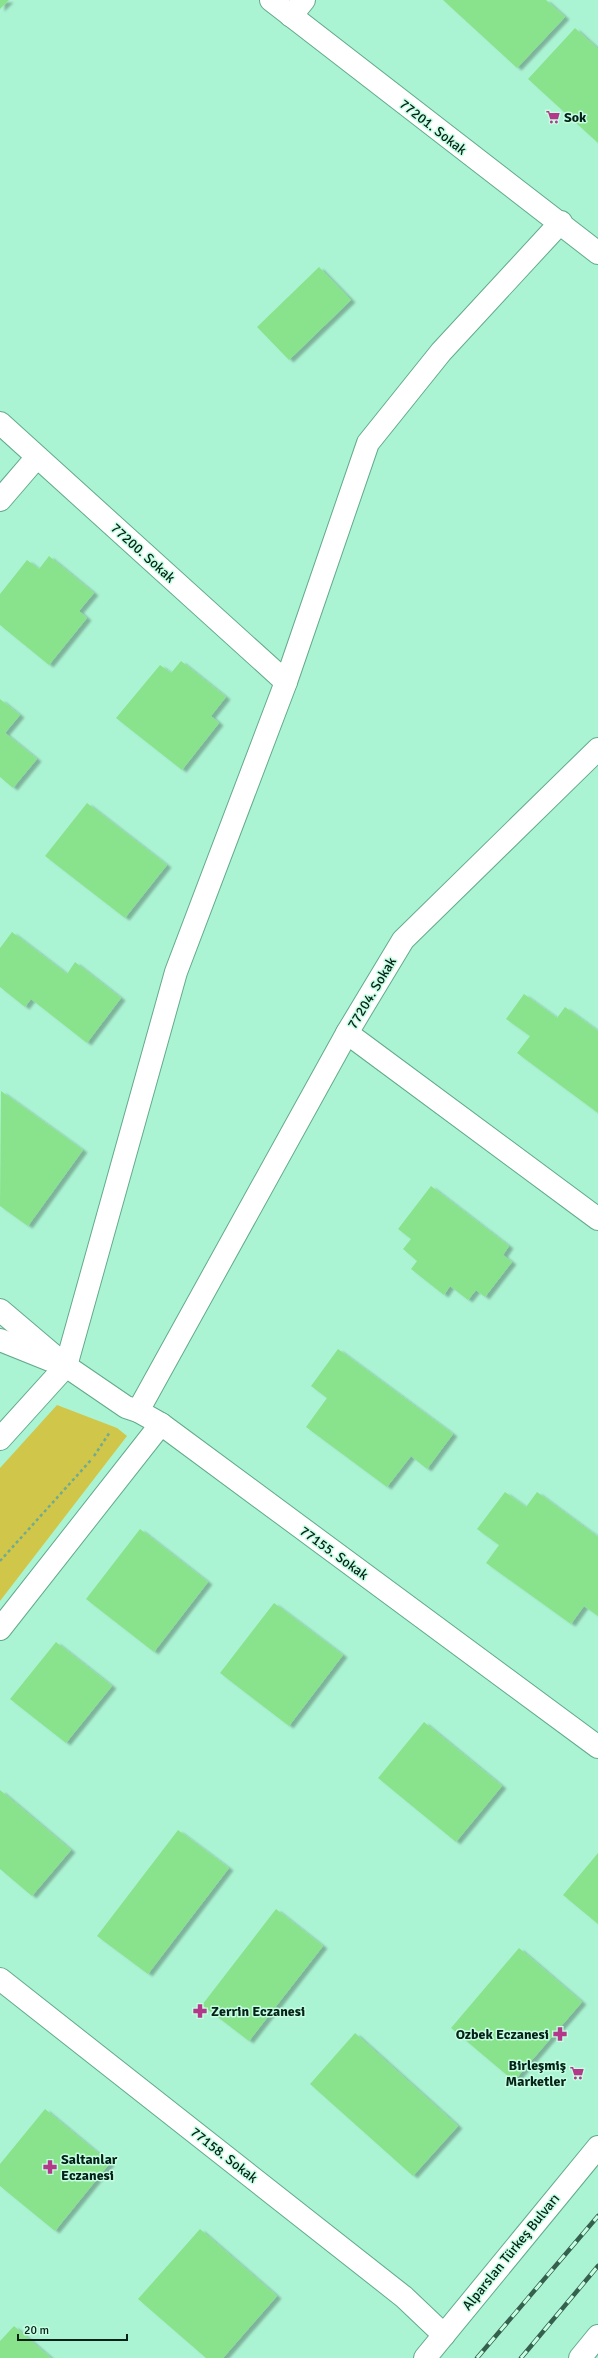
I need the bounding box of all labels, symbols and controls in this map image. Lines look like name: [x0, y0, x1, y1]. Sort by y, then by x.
street label: 77201. Sokak: [396, 95, 470, 159]
supermarket icon: Sok: [545, 109, 561, 125]
place label: Sok: [564, 109, 587, 126]
street label: 77200. Sokak: [107, 520, 179, 586]
street label: 77204. Sokak: [344, 954, 400, 1032]
street label: 77155. Sokak: [296, 1522, 372, 1584]
pharmacy icon: Zerrin Eczanesi: [192, 2003, 208, 2019]
place label: Zerrin Eczanesi: [211, 2003, 305, 2020]
place label: Ozbek Eczanesi: [456, 2026, 549, 2043]
pharmacy icon: Ozbek Eczanesi: [552, 2026, 568, 2042]
place label: Birleşmiş Marketler: [506, 2057, 566, 2090]
supermarket icon: Birleşmiş Marketler: [569, 2065, 585, 2081]
street label: 77158. Sokak: [187, 2123, 261, 2187]
place label: Saltanlar Eczanesi: [61, 2151, 118, 2184]
pharmacy icon: Saltanlar Eczanesi: [42, 2159, 58, 2175]
street label: Alparslan Türkeş Bulvarı: [459, 2190, 563, 2314]
scale bar: [18, 2316, 127, 2342]
text: 20 m: [24, 2323, 49, 2338]

